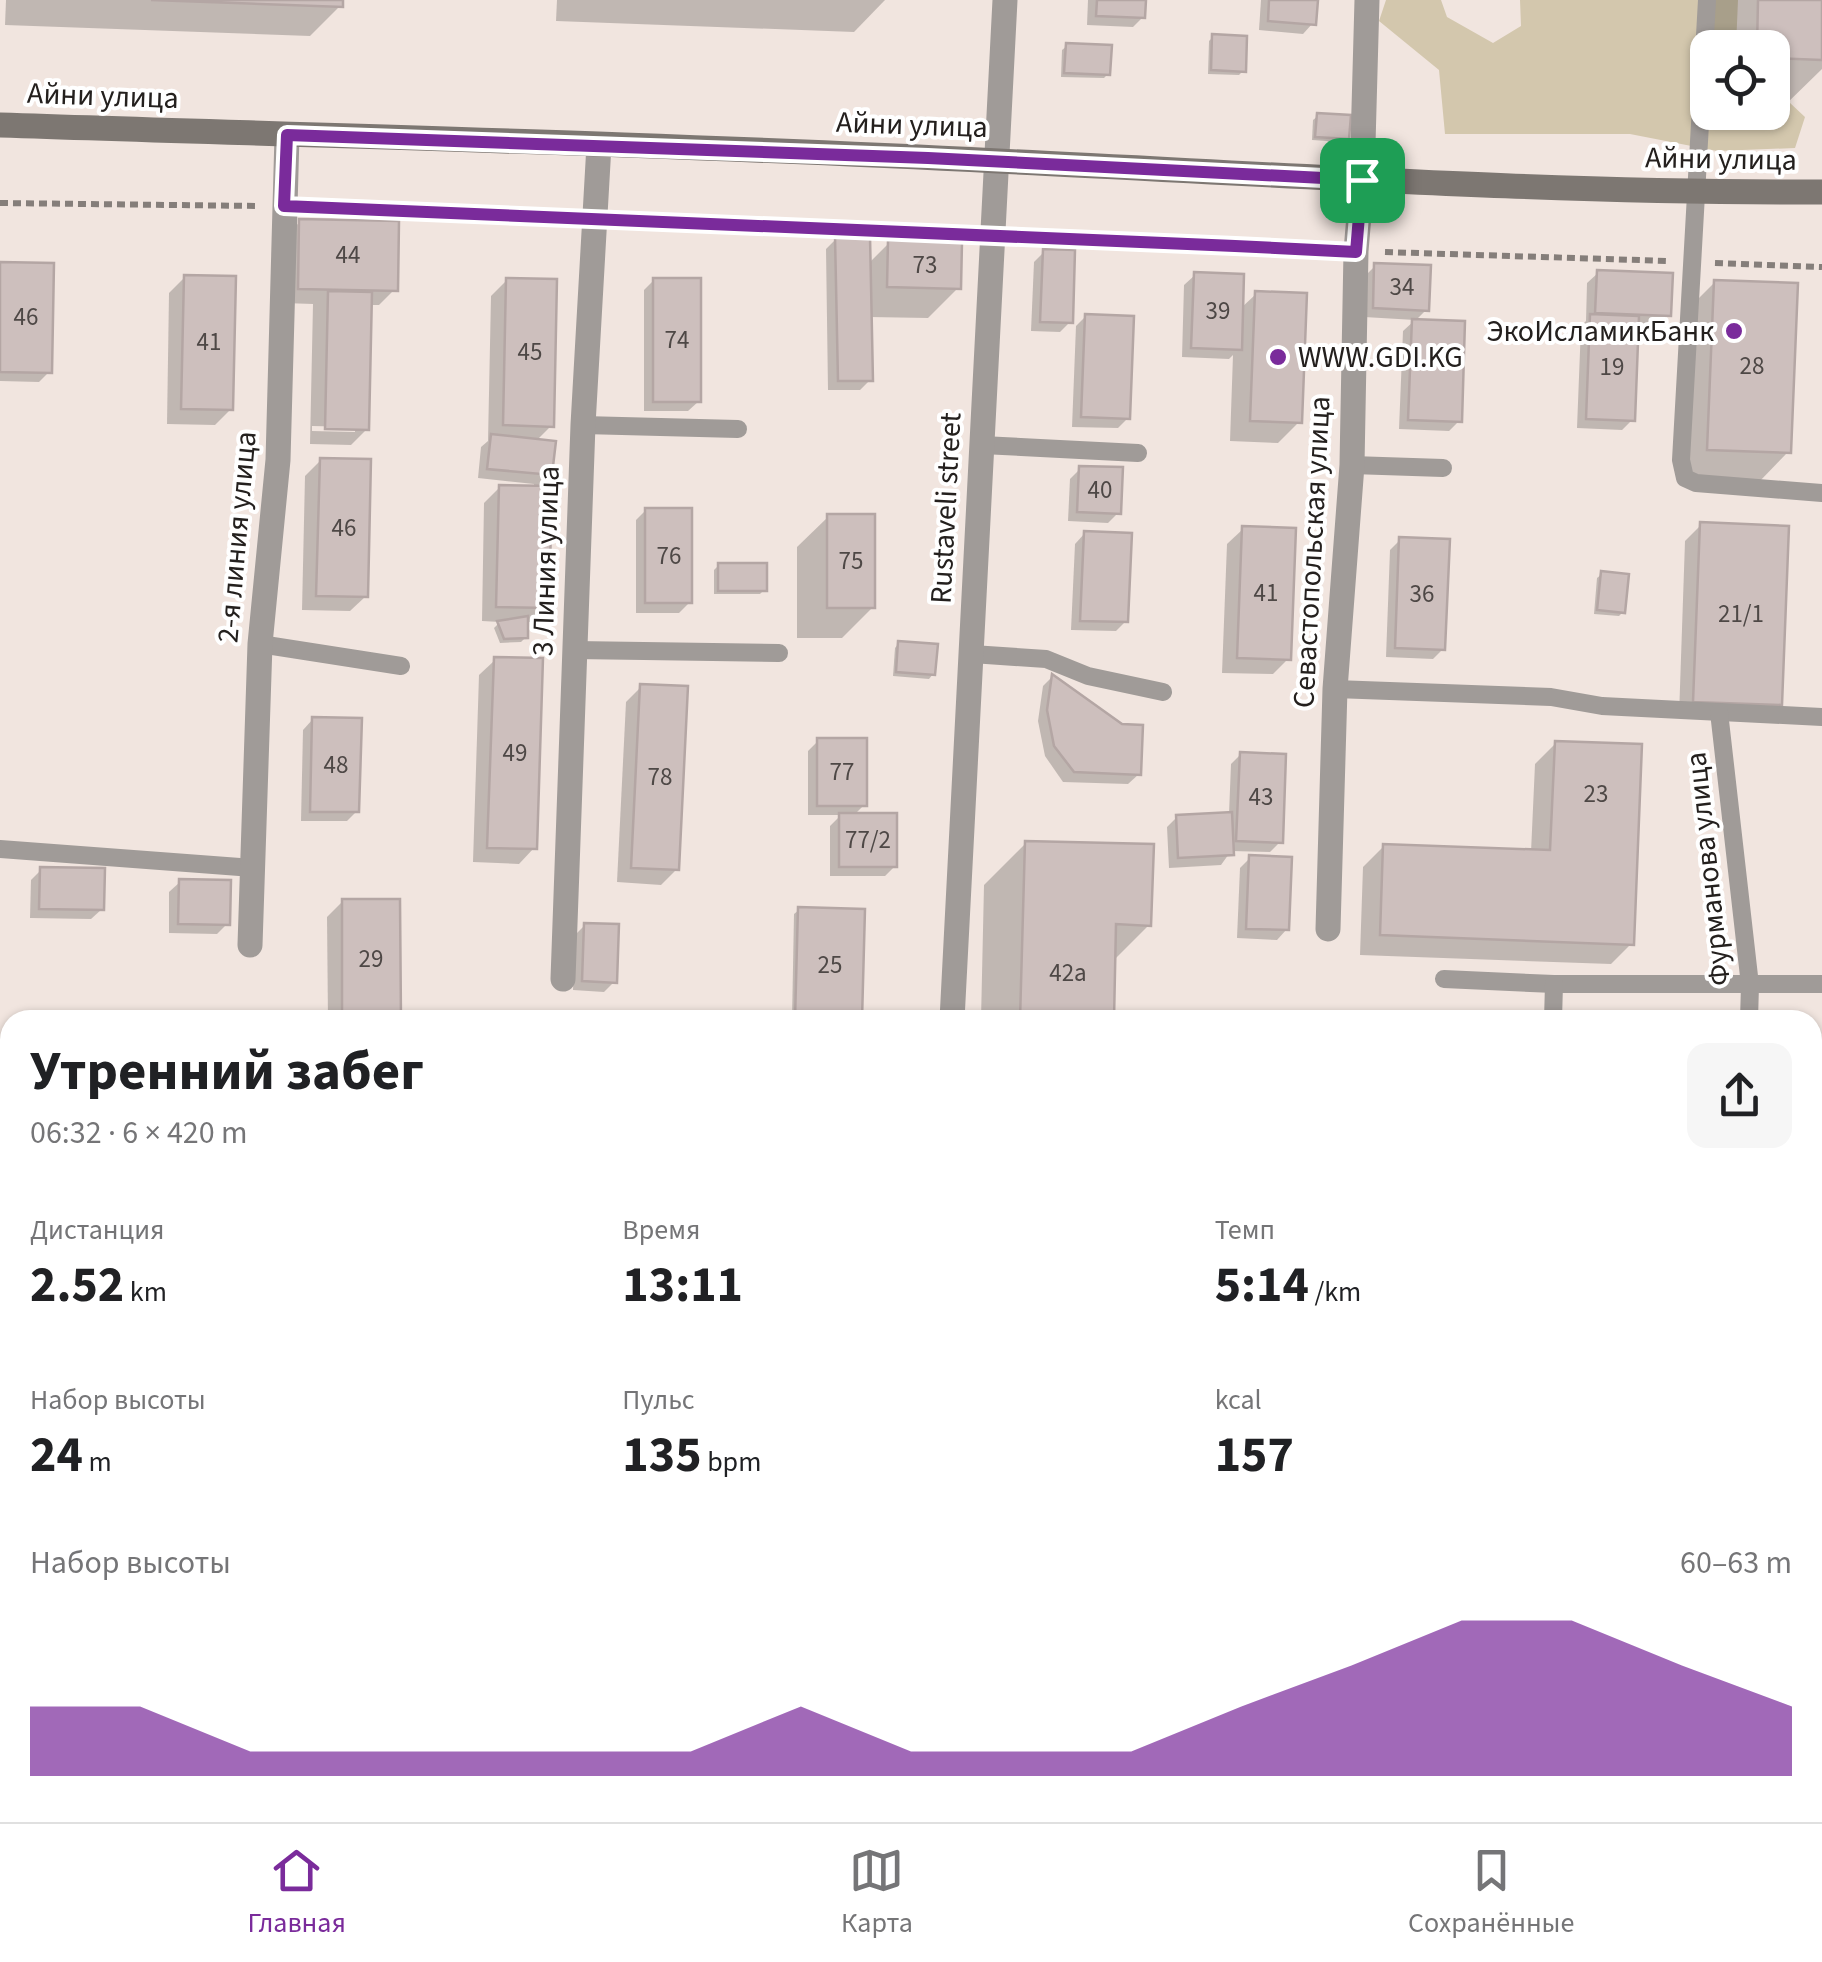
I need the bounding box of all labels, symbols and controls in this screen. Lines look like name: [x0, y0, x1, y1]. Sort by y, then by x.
map controls: [1690, 30, 1790, 130]
button: locate: [1690, 30, 1790, 130]
street label: Айни улица: [26, 72, 180, 120]
street label: Айни улица: [835, 101, 989, 149]
street label: Айни улица: [1645, 136, 1797, 182]
pin: [1320, 138, 1405, 223]
icon: arrive: [1335, 153, 1390, 208]
house number: 44: [336, 237, 360, 273]
house number: 73: [913, 247, 937, 283]
house number: 34: [1390, 269, 1414, 305]
house number: 39: [1206, 293, 1230, 329]
house number: 46: [14, 299, 38, 335]
place label: ЭкоИсламикБанк: [1486, 310, 1714, 353]
marker: ЭкоИсламикБанк: [1723, 320, 1745, 342]
house number: 74: [665, 322, 689, 358]
house number: 41: [197, 324, 221, 360]
house number: 45: [518, 334, 542, 370]
place label: WWW.GDI.KG: [1298, 336, 1463, 379]
marker: WWW.GDI.KG: [1267, 346, 1289, 368]
house number: 28: [1740, 348, 1764, 384]
house number: 19: [1600, 349, 1624, 385]
street label: Севастопольская улица: [1282, 395, 1342, 709]
street label: Rustaveli street: [920, 411, 972, 605]
street label: 2-я линия улица: [206, 429, 268, 645]
street label: 3 Линия улица: [521, 465, 571, 657]
house number: 40: [1088, 472, 1112, 508]
house number: 46: [332, 510, 356, 546]
house number: 76: [657, 538, 681, 574]
house number: 75: [839, 543, 863, 579]
house number: 41: [1254, 575, 1278, 611]
house number: 36: [1410, 576, 1434, 612]
house number: 21/1: [1718, 596, 1764, 632]
house number: 49: [503, 735, 527, 771]
house number: 48: [324, 747, 348, 783]
street label: Фурманова улица: [1674, 750, 1742, 988]
house number: 77: [830, 754, 854, 790]
house number: 78: [648, 759, 672, 795]
house number: 23: [1584, 776, 1608, 812]
house number: 43: [1249, 779, 1273, 815]
house number: 77/2: [845, 822, 891, 858]
house number: 29: [359, 941, 383, 977]
house number: 25: [818, 947, 842, 983]
house number: 42а: [1049, 955, 1087, 991]
text: Утренний забег: [30, 1033, 424, 1111]
button: share: [1687, 1043, 1792, 1148]
text: 06:32 · 6 × 420 m: [30, 1110, 248, 1156]
text: Дистанция: [30, 1210, 164, 1250]
text: Время: [622, 1210, 700, 1250]
text: Темп: [1215, 1210, 1275, 1250]
text: 2.52: [30, 1250, 124, 1321]
text: 13:11: [622, 1250, 743, 1321]
text: 5:14: [1215, 1250, 1309, 1321]
text: km: [124, 1272, 167, 1312]
text: /km: [1309, 1272, 1361, 1312]
text: Набор высоты: [30, 1380, 206, 1420]
text: Пульс: [622, 1380, 695, 1420]
text: kcal: [1215, 1380, 1262, 1420]
text: 24: [30, 1420, 83, 1491]
text: 135: [622, 1420, 702, 1491]
text: 157: [1215, 1420, 1294, 1491]
text: m: [83, 1442, 112, 1482]
text: bpm: [702, 1442, 761, 1482]
text: Набор высоты: [30, 1540, 231, 1586]
text: 60–63 m: [1680, 1540, 1792, 1586]
tab: Главная: [248, 1843, 346, 1943]
tab: Карта: [841, 1843, 913, 1943]
tab: Сохранённые: [1408, 1843, 1574, 1943]

